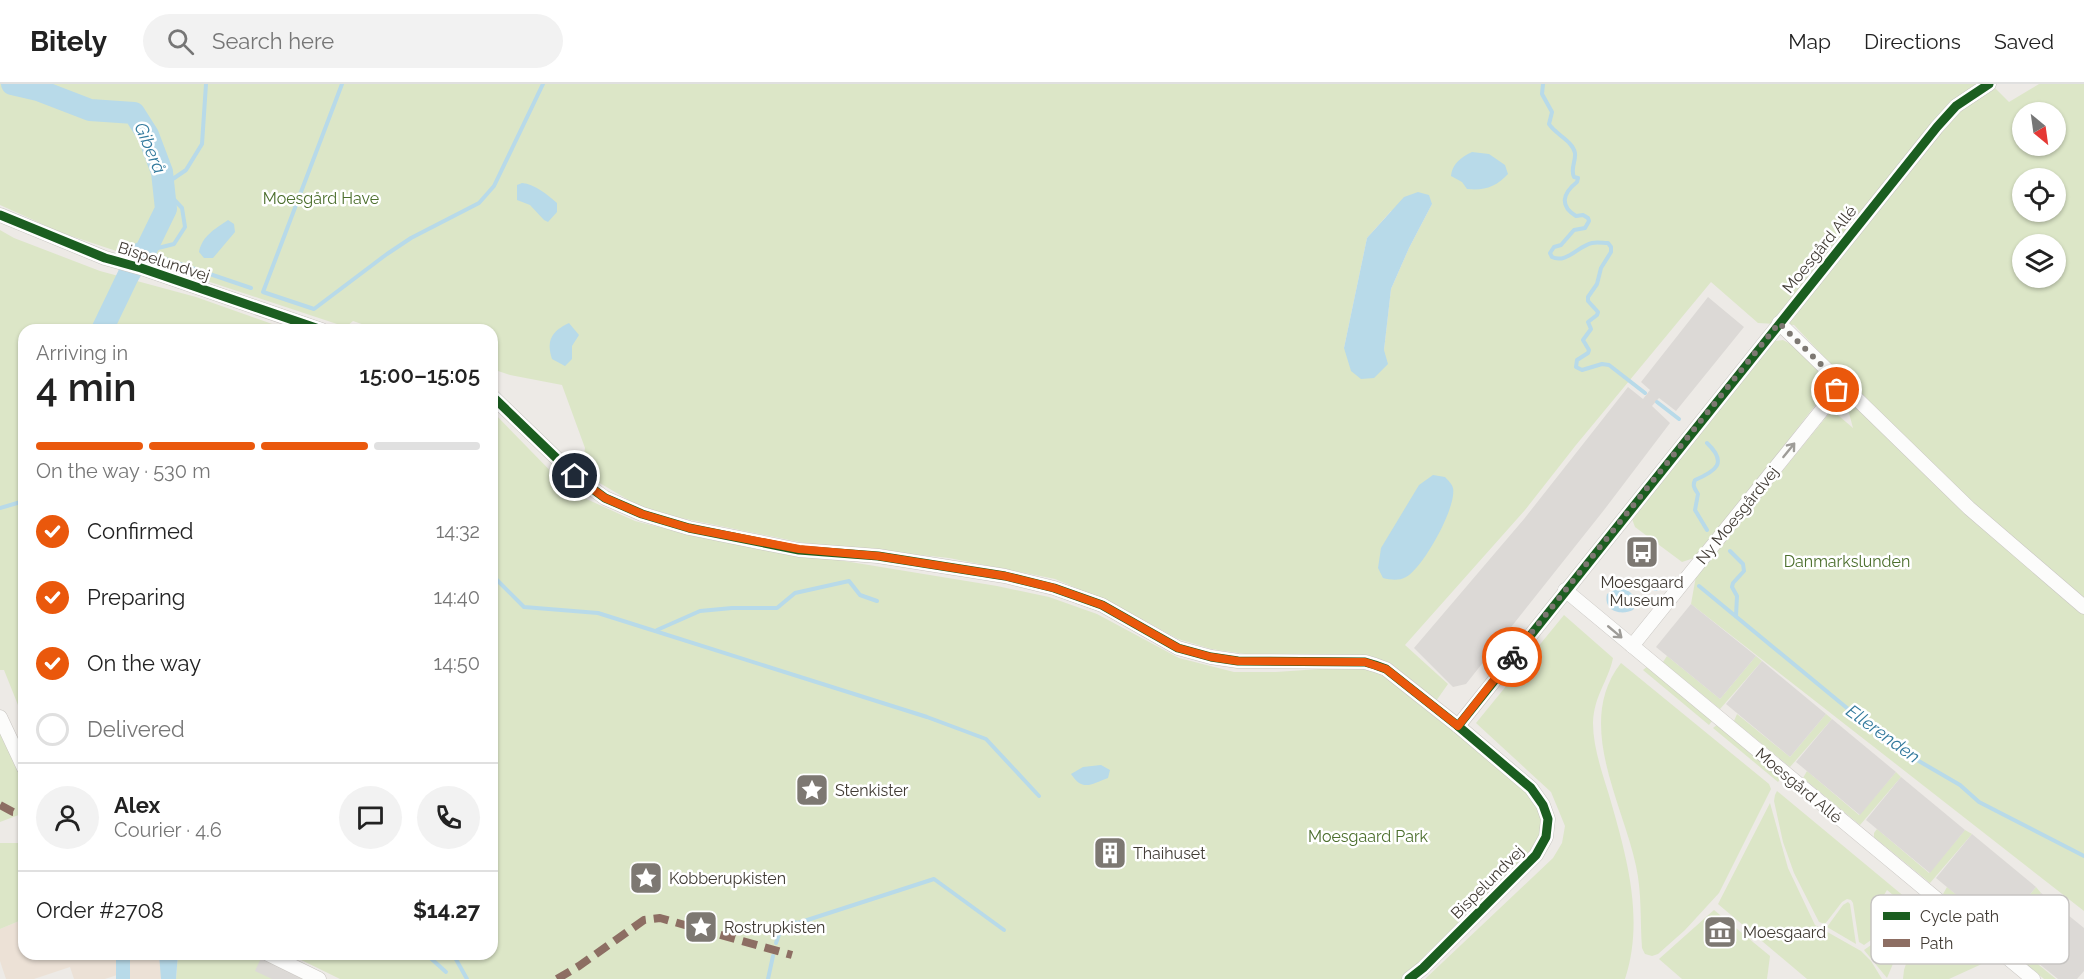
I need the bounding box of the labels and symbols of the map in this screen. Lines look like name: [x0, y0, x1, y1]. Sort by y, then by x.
north arrow: [2012, 102, 2066, 156]
water label: Giberå: [130, 119, 171, 177]
park label: Moesgård Have: [263, 189, 379, 208]
street label: Moesgård Allé: [1778, 202, 1860, 297]
street label: Bispelundvej: [115, 238, 212, 285]
pin: [1811, 364, 1862, 415]
one-way arrow: [1783, 442, 1796, 458]
pin: [549, 450, 600, 501]
street label: Ny Moesgårdvej: [1692, 463, 1783, 568]
bus stop icon: Moesgaard Museum: [1624, 534, 1660, 570]
park label: Danmarkslunden: [1784, 552, 1910, 571]
place label: Moesgaard Museum: [1600, 573, 1684, 610]
one-way arrow: [1606, 625, 1622, 638]
courier: [1482, 627, 1542, 687]
water label: Ellerenden: [1842, 700, 1924, 767]
street label: Moesgård Allé: [1752, 744, 1846, 827]
place icon: Stenkister: [794, 772, 830, 808]
place label: Stenkister: [835, 781, 909, 800]
park label: Moesgaard Park: [1308, 827, 1429, 846]
building icon: Thaihuset: [1092, 835, 1128, 871]
street label: Bispelundvej: [1447, 842, 1528, 923]
place label: Thaihuset: [1133, 844, 1206, 863]
place icon: Kobberupkisten: [628, 860, 664, 896]
place label: Kobberupkisten: [669, 869, 786, 888]
legend: [1871, 895, 2069, 964]
text: Cycle path: [1920, 907, 1999, 926]
place icon: Rostrupkisten: [683, 909, 719, 945]
museum icon: Moesgaard: [1702, 914, 1738, 950]
place label: Rostrupkisten: [724, 918, 825, 937]
place label: Moesgaard: [1743, 923, 1826, 942]
text: Path: [1920, 934, 1953, 953]

